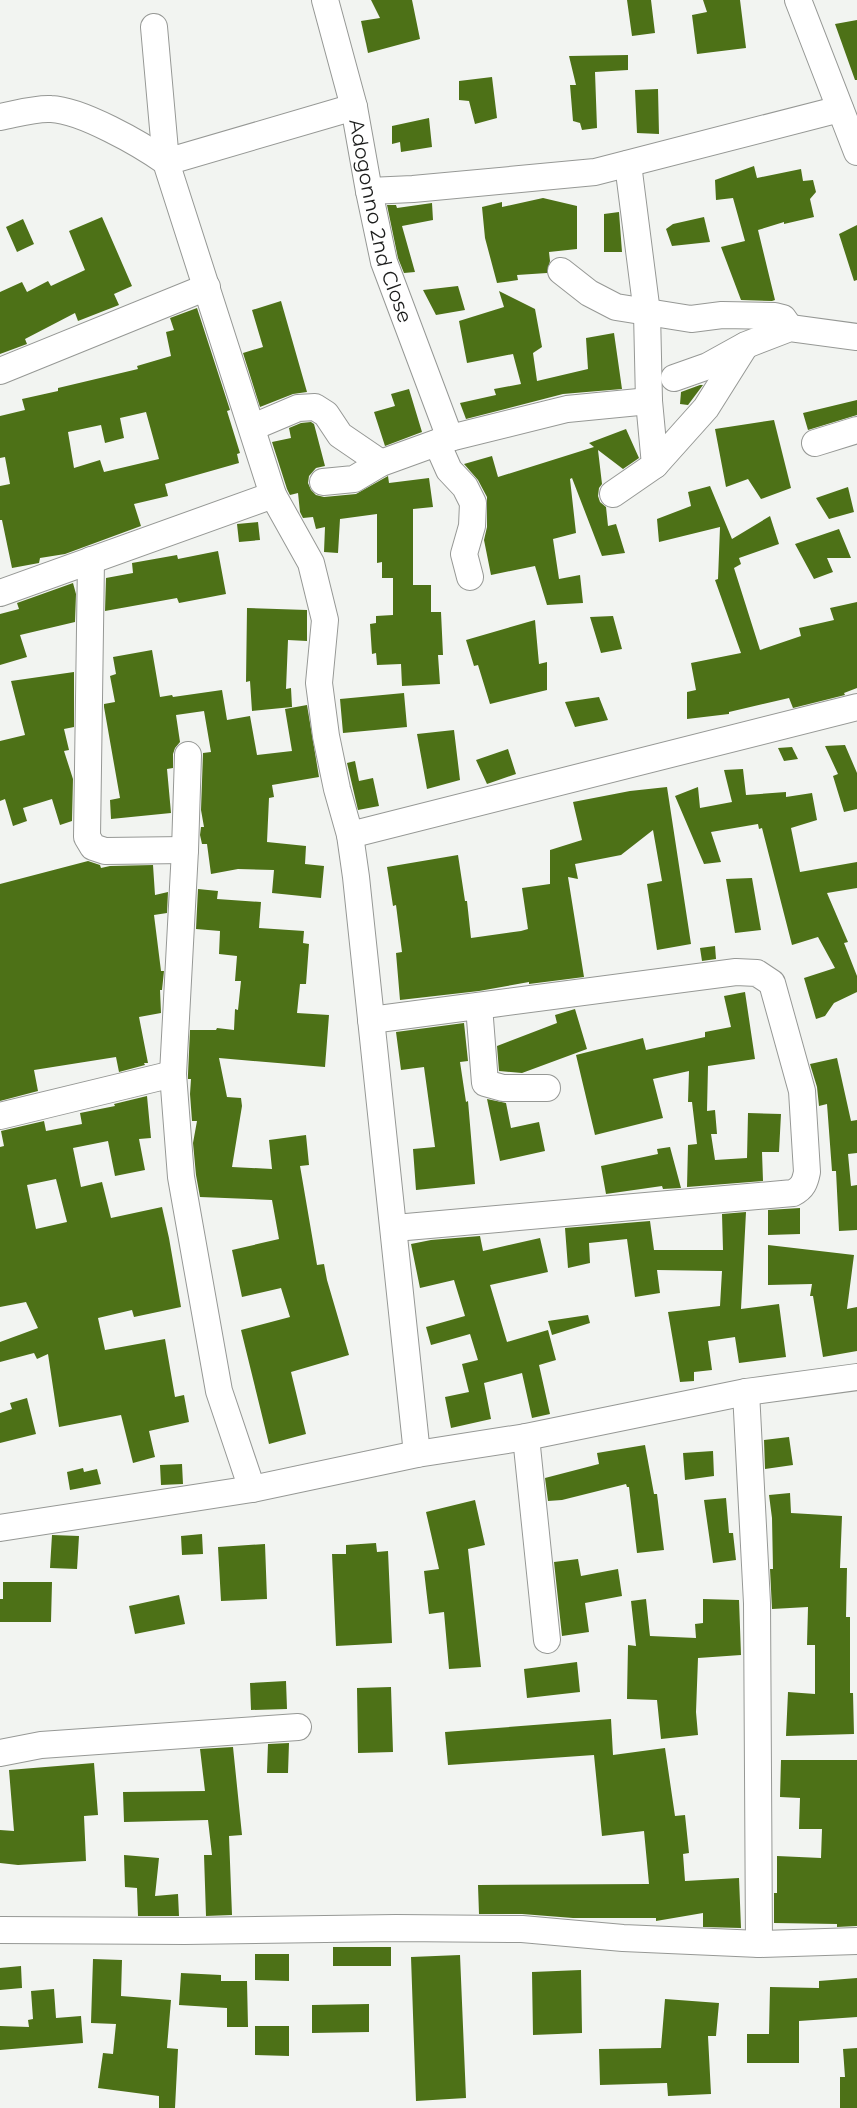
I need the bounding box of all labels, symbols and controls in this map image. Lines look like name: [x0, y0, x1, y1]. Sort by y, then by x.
street label: Adogonno 2nd Close: [344, 117, 418, 326]

